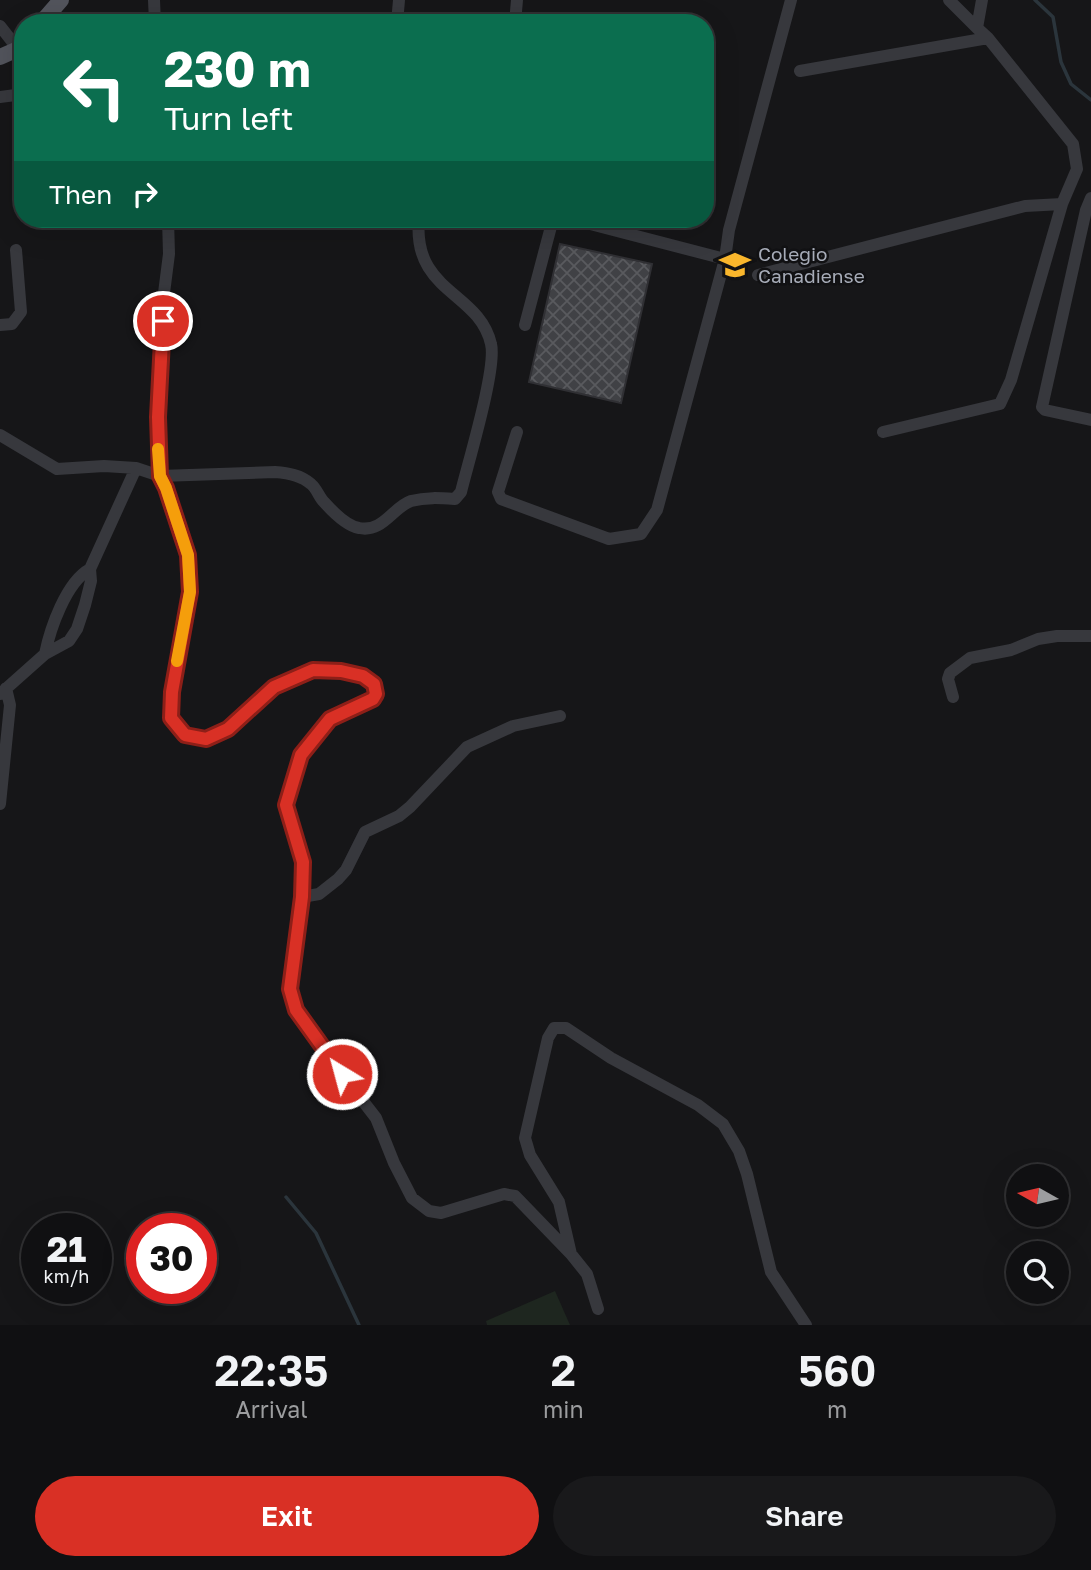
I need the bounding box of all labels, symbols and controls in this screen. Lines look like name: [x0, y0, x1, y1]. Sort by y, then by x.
text: 230 m: [164, 39, 311, 98]
icon: left: [49, 42, 140, 133]
text: Turn left: [164, 99, 293, 137]
icon: right: [126, 175, 164, 213]
text: Then: [49, 179, 112, 210]
place label: Colegio Canadiense: [758, 242, 865, 287]
school or university icon: Colegio Canadiense: [718, 248, 752, 282]
pin: [133, 291, 193, 351]
icon: arrive: [144, 302, 182, 340]
position arrow: [305, 1037, 379, 1111]
north arrow: [1006, 1164, 1069, 1227]
map controls: [1006, 1164, 1069, 1304]
speed limit sign: 30: [126, 1213, 217, 1304]
text: 21: [47, 1228, 86, 1270]
button: search: [1006, 1241, 1069, 1304]
text: km/h: [44, 1265, 89, 1287]
text: 22:35: [215, 1345, 328, 1395]
text: 2: [551, 1345, 576, 1395]
text: 560: [798, 1345, 876, 1395]
text: Arrival: [235, 1395, 308, 1423]
text: min: [543, 1395, 584, 1423]
text: m: [827, 1395, 847, 1423]
button: Exit: [35, 1476, 539, 1556]
button: Share: [553, 1476, 1056, 1556]

